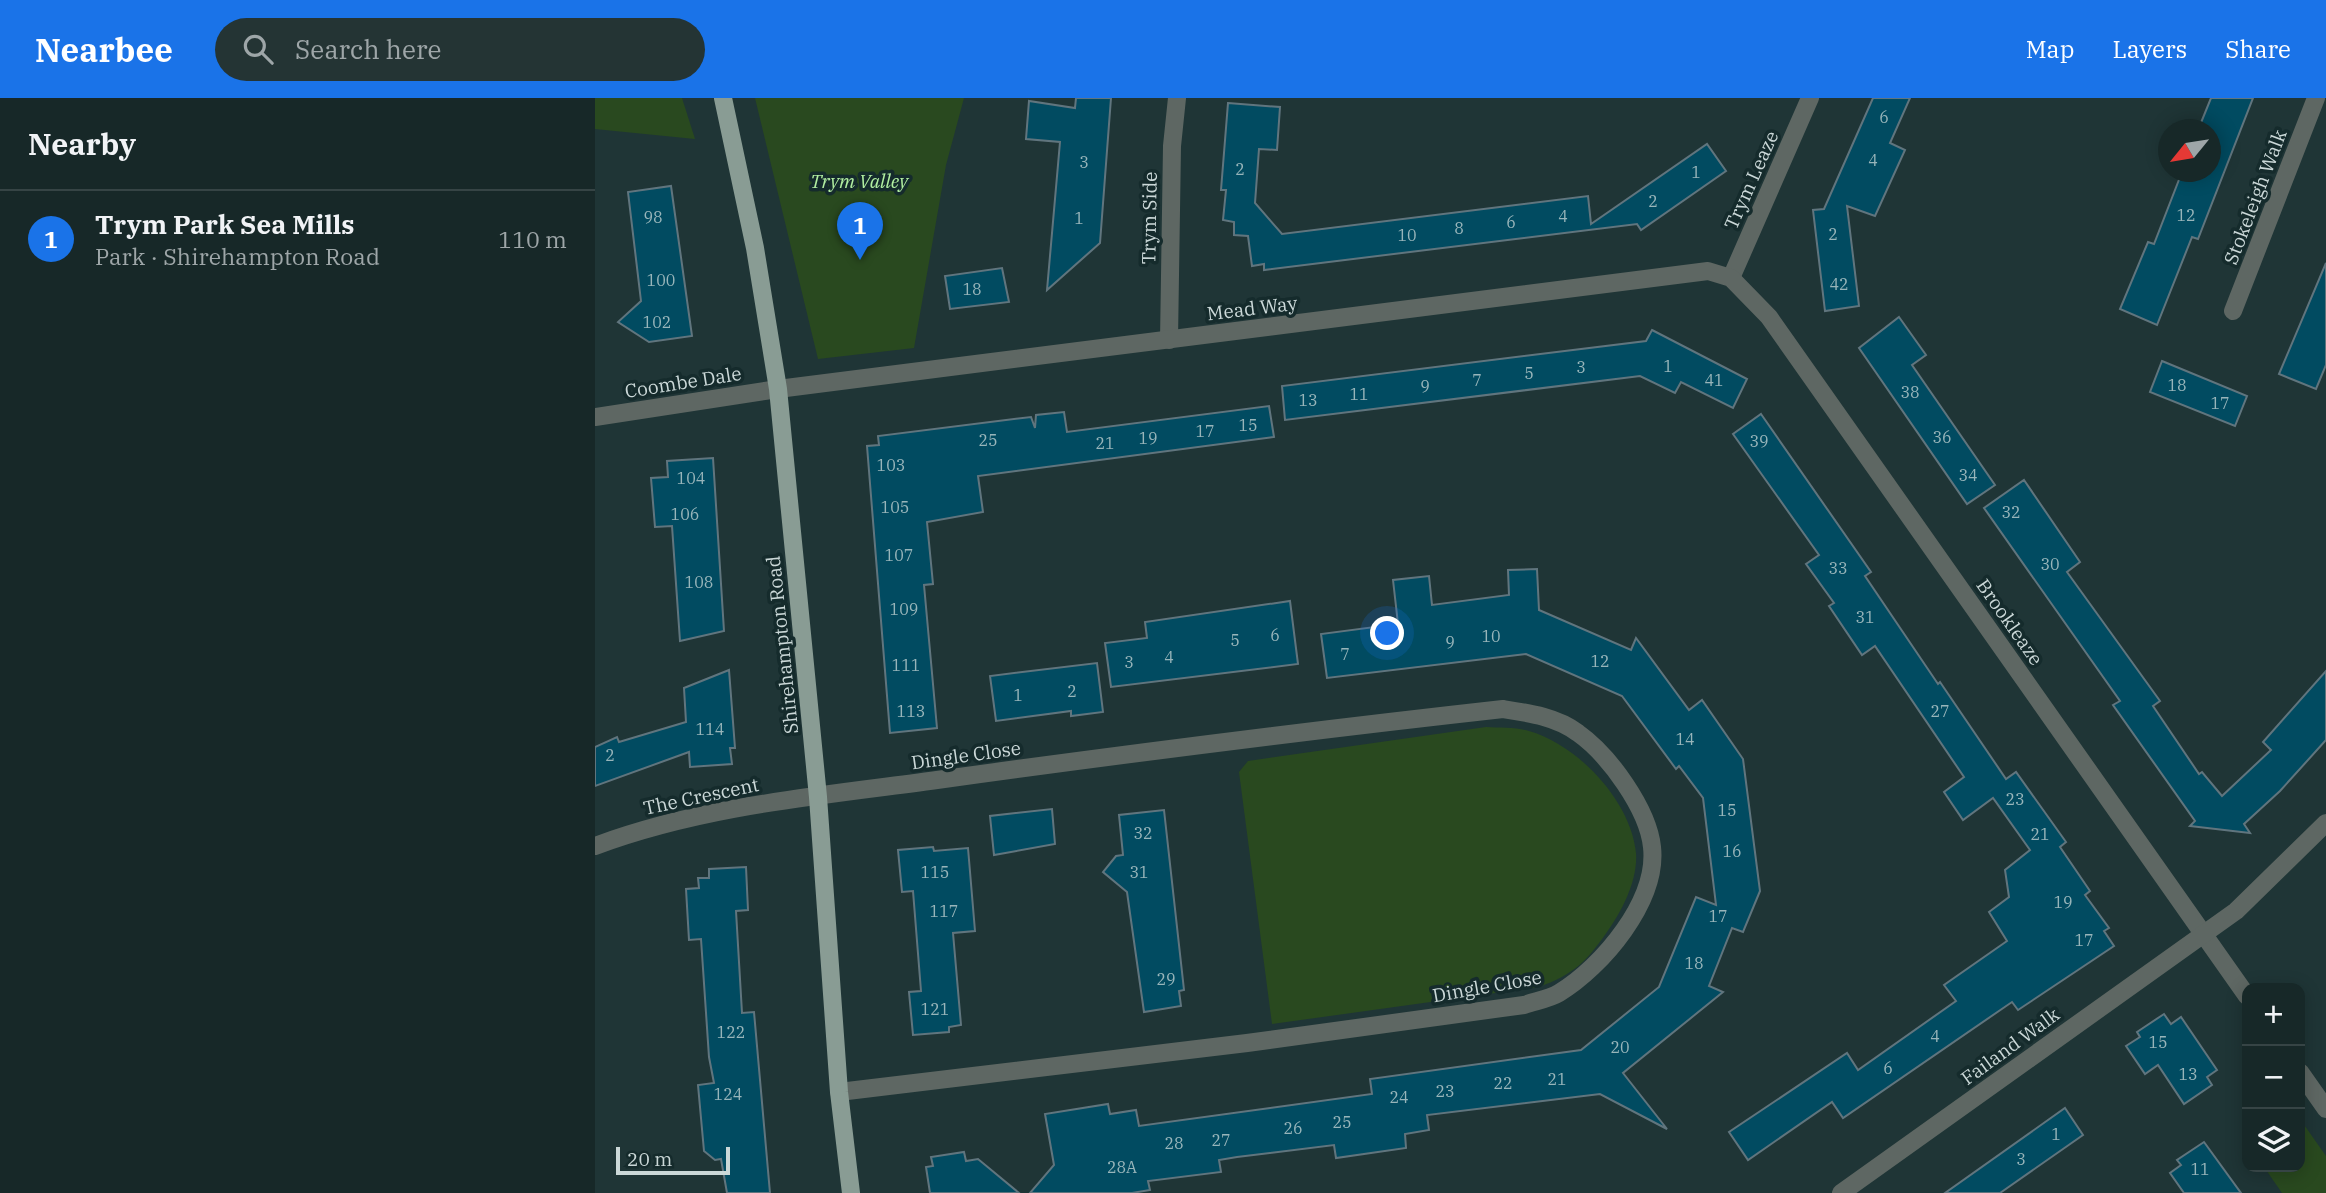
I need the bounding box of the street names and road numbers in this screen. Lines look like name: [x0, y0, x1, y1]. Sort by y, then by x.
street label: Stokeleigh Walk: [2218, 126, 2292, 268]
street label: Trym Leaze: [1719, 127, 1783, 233]
street label: Trym Side: [1136, 171, 1162, 265]
street label: Mead Way: [1205, 290, 1299, 325]
street label: Coombe Dale: [623, 361, 743, 403]
street label: Shirehampton Road: [761, 555, 803, 735]
street label: Brookleaze: [1972, 574, 2048, 670]
street label: Dingle Close: [910, 735, 1022, 775]
street label: The Crescent: [641, 772, 761, 820]
street label: Dingle Close: [1431, 965, 1543, 1007]
street label: Failand Walk: [1956, 1002, 2064, 1090]

